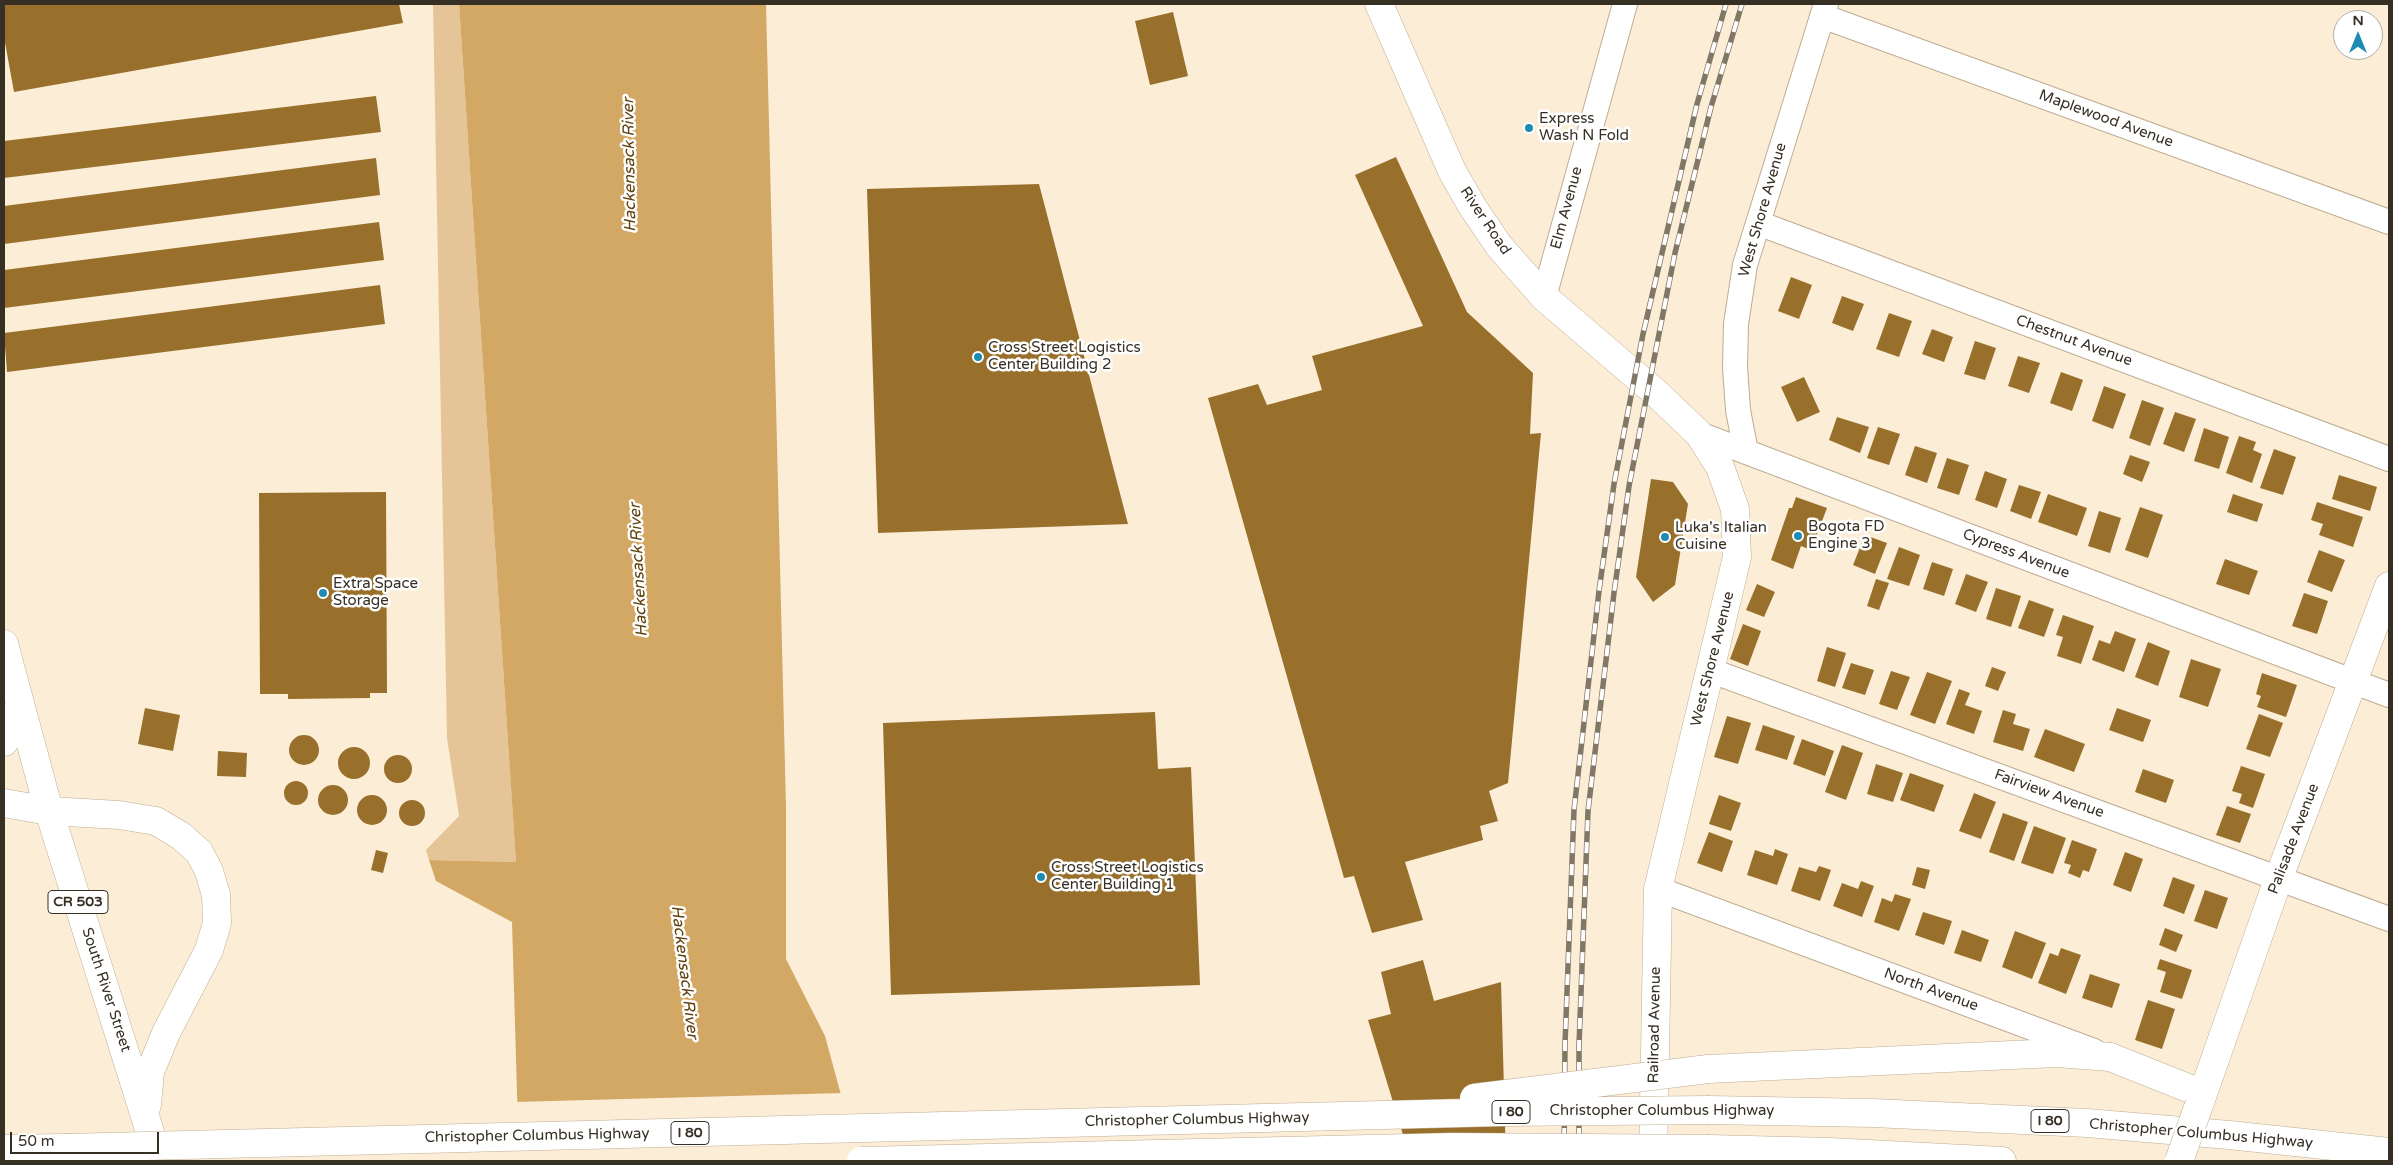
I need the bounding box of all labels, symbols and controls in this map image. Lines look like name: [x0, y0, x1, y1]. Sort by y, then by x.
north arrow: [2333, 10, 2383, 60]
text: N: [2352, 12, 2364, 29]
street label: Maplewood Avenue: [2036, 86, 2176, 152]
water label: Hackensack River: [619, 98, 641, 232]
place label: Express Wash N Fold: [1539, 110, 1629, 145]
marker: Express Wash N Fold: [1523, 122, 1535, 134]
street label: West Shore Avenue: [1735, 141, 1791, 279]
street label: Elm Avenue: [1547, 165, 1587, 251]
street label: River Road: [1456, 184, 1514, 258]
street label: Chestnut Avenue: [2013, 312, 2135, 370]
place label: Cross Street Logistics Center Building 2: [988, 339, 1141, 374]
marker: Cross Street Logistics Center Building 2: [972, 351, 984, 363]
water label: Hackensack River: [626, 503, 652, 637]
place label: Bogota FD Engine 3: [1808, 518, 1884, 553]
place label: Luka's Italian Cuisine: [1675, 519, 1767, 554]
street label: Cypress Avenue: [1960, 525, 2072, 583]
marker: Bogota FD Engine 3: [1792, 530, 1804, 542]
marker: Luka's Italian Cuisine: [1659, 531, 1671, 543]
place label: Extra Space Storage: [333, 575, 418, 610]
marker: Extra Space Storage: [317, 587, 329, 599]
street label: West Shore Avenue: [1687, 590, 1739, 728]
street label: Fairview Avenue: [1992, 766, 2106, 822]
street label: Palisade Avenue: [2265, 781, 2323, 897]
place label: Cross Street Logistics Center Building 1: [1051, 859, 1204, 894]
marker: Cross Street Logistics Center Building 1: [1035, 871, 1047, 883]
road number: CR 503: [48, 890, 108, 914]
water label: Hackensack River: [666, 904, 702, 1040]
street label: South River Street: [77, 926, 135, 1054]
street label: North Avenue: [1881, 965, 1981, 1015]
street label: Railroad Avenue: [1645, 967, 1665, 1083]
road number: I 80: [1492, 1100, 1530, 1124]
street label: Christopher Columbus Highway: [1550, 1102, 1774, 1120]
street label: Christopher Columbus Highway: [1084, 1109, 1310, 1131]
road number: I 80: [2031, 1110, 2069, 1132]
street label: Christopher Columbus Highway: [2088, 1115, 2314, 1153]
scale bar: [12, 1122, 161, 1154]
road number: I 80: [671, 1122, 709, 1144]
street label: Christopher Columbus Highway: [424, 1125, 650, 1147]
text: 50 m: [18, 1132, 55, 1150]

